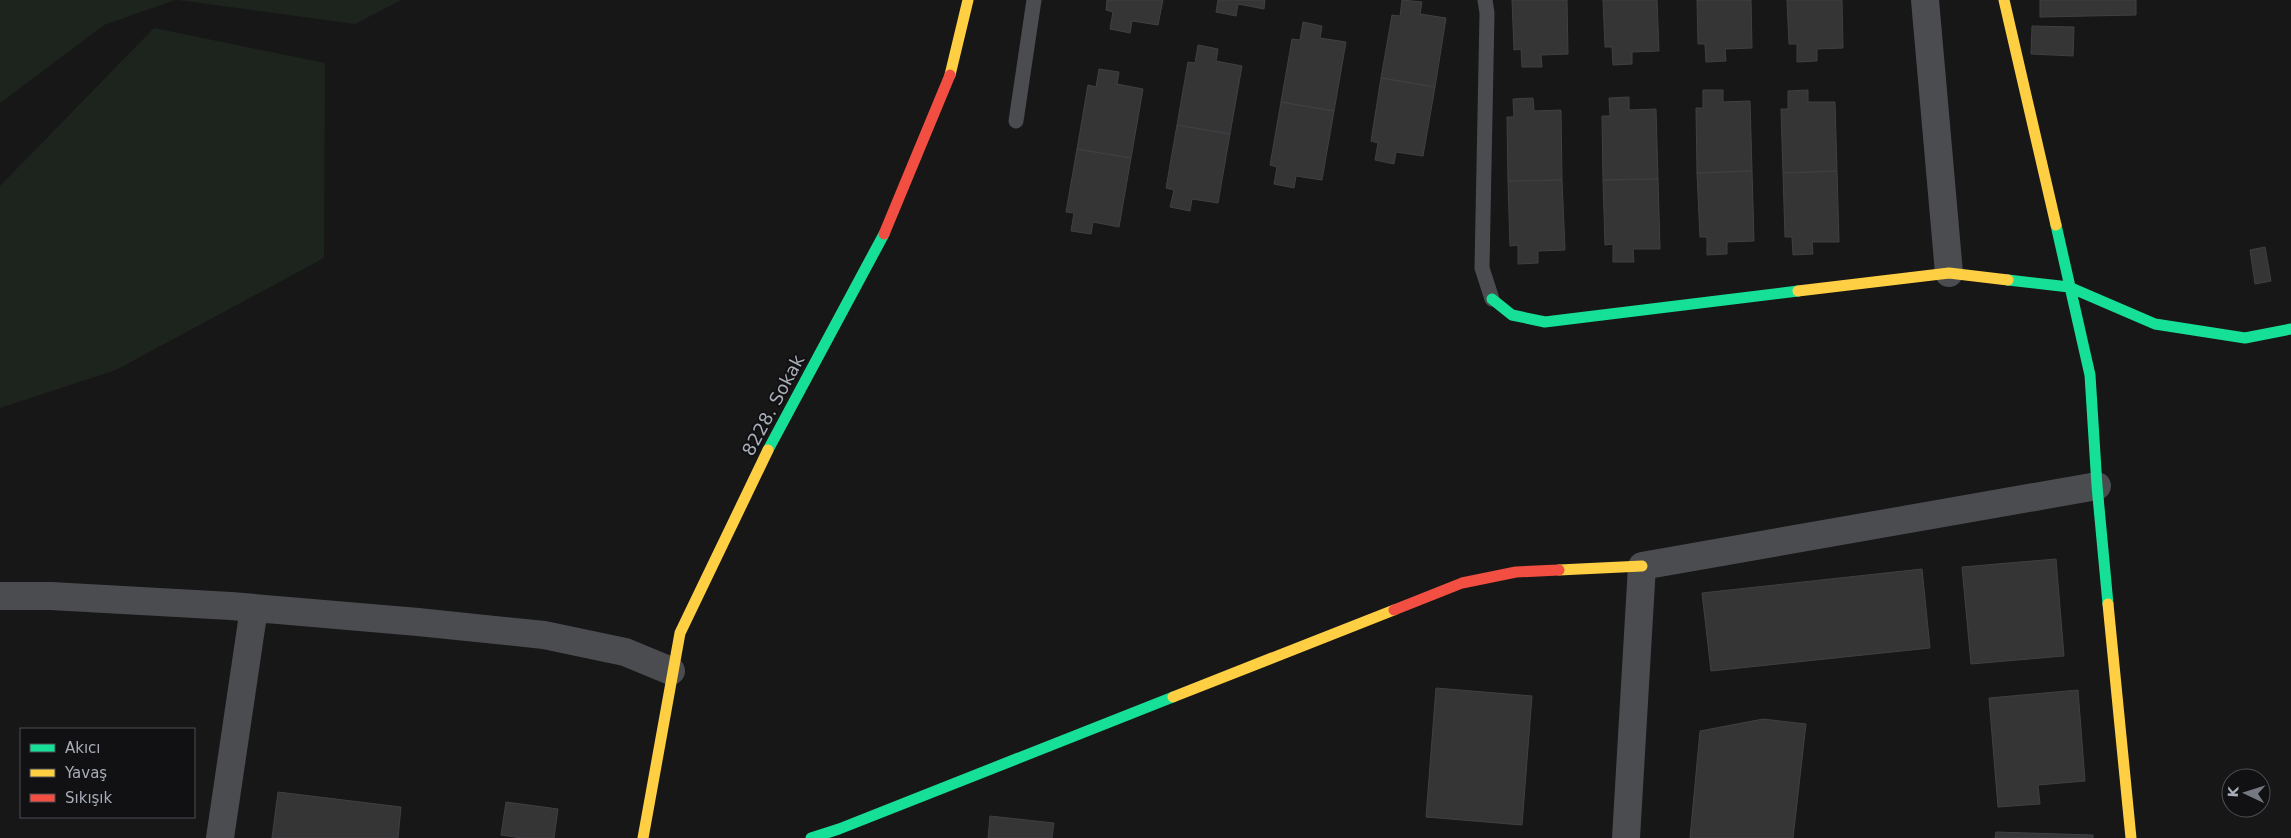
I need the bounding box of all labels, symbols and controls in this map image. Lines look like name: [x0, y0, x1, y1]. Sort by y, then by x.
street label: 8228. Sokak: [738, 350, 809, 459]
legend: [20, 728, 195, 818]
text: Akıcı: [65, 739, 101, 757]
text: Yavaş: [64, 764, 107, 782]
north arrow: [2221, 768, 2271, 818]
text: K: [2225, 785, 2241, 798]
text: Sıkışık: [65, 789, 113, 807]

